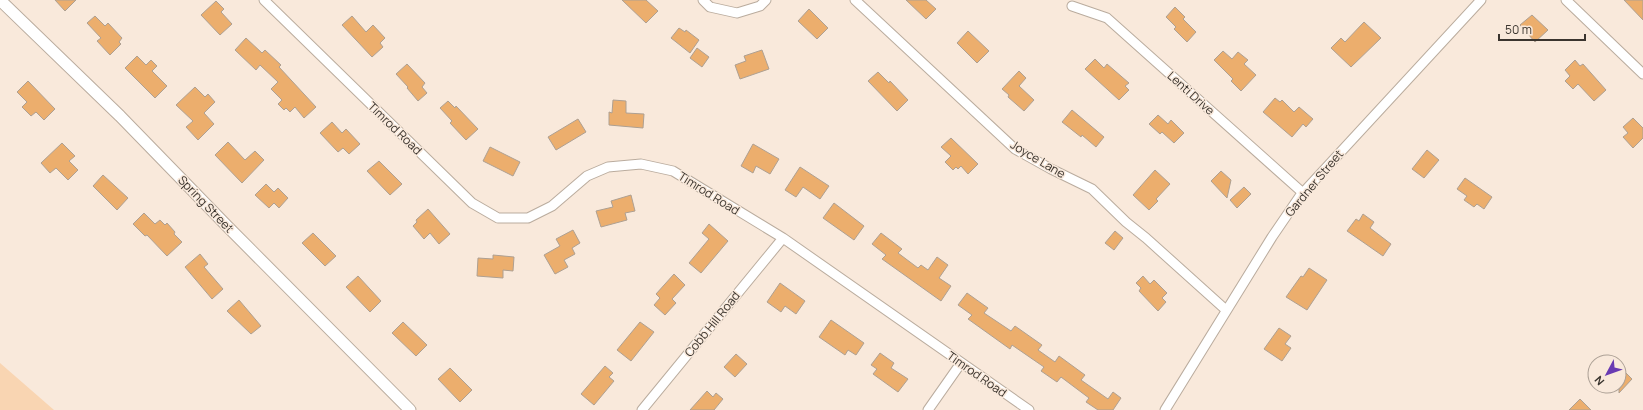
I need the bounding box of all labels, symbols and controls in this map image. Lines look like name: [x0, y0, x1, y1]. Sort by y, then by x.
scale bar: [1499, 16, 1585, 42]
text: 50 m: [1505, 21, 1532, 38]
street label: Lenti Drive: [1164, 67, 1218, 119]
street label: Timrod Road: [364, 98, 426, 158]
street label: Joyce Lane: [1007, 136, 1069, 182]
street label: Gardner Street: [1281, 146, 1347, 220]
street label: Timrod Road: [675, 167, 743, 219]
street label: Spring Street: [174, 172, 238, 236]
street label: Cobb Hill Road: [680, 288, 744, 360]
street label: Timrod Road: [944, 347, 1010, 401]
north arrow: [1587, 354, 1627, 394]
text: N: [1591, 373, 1607, 389]

